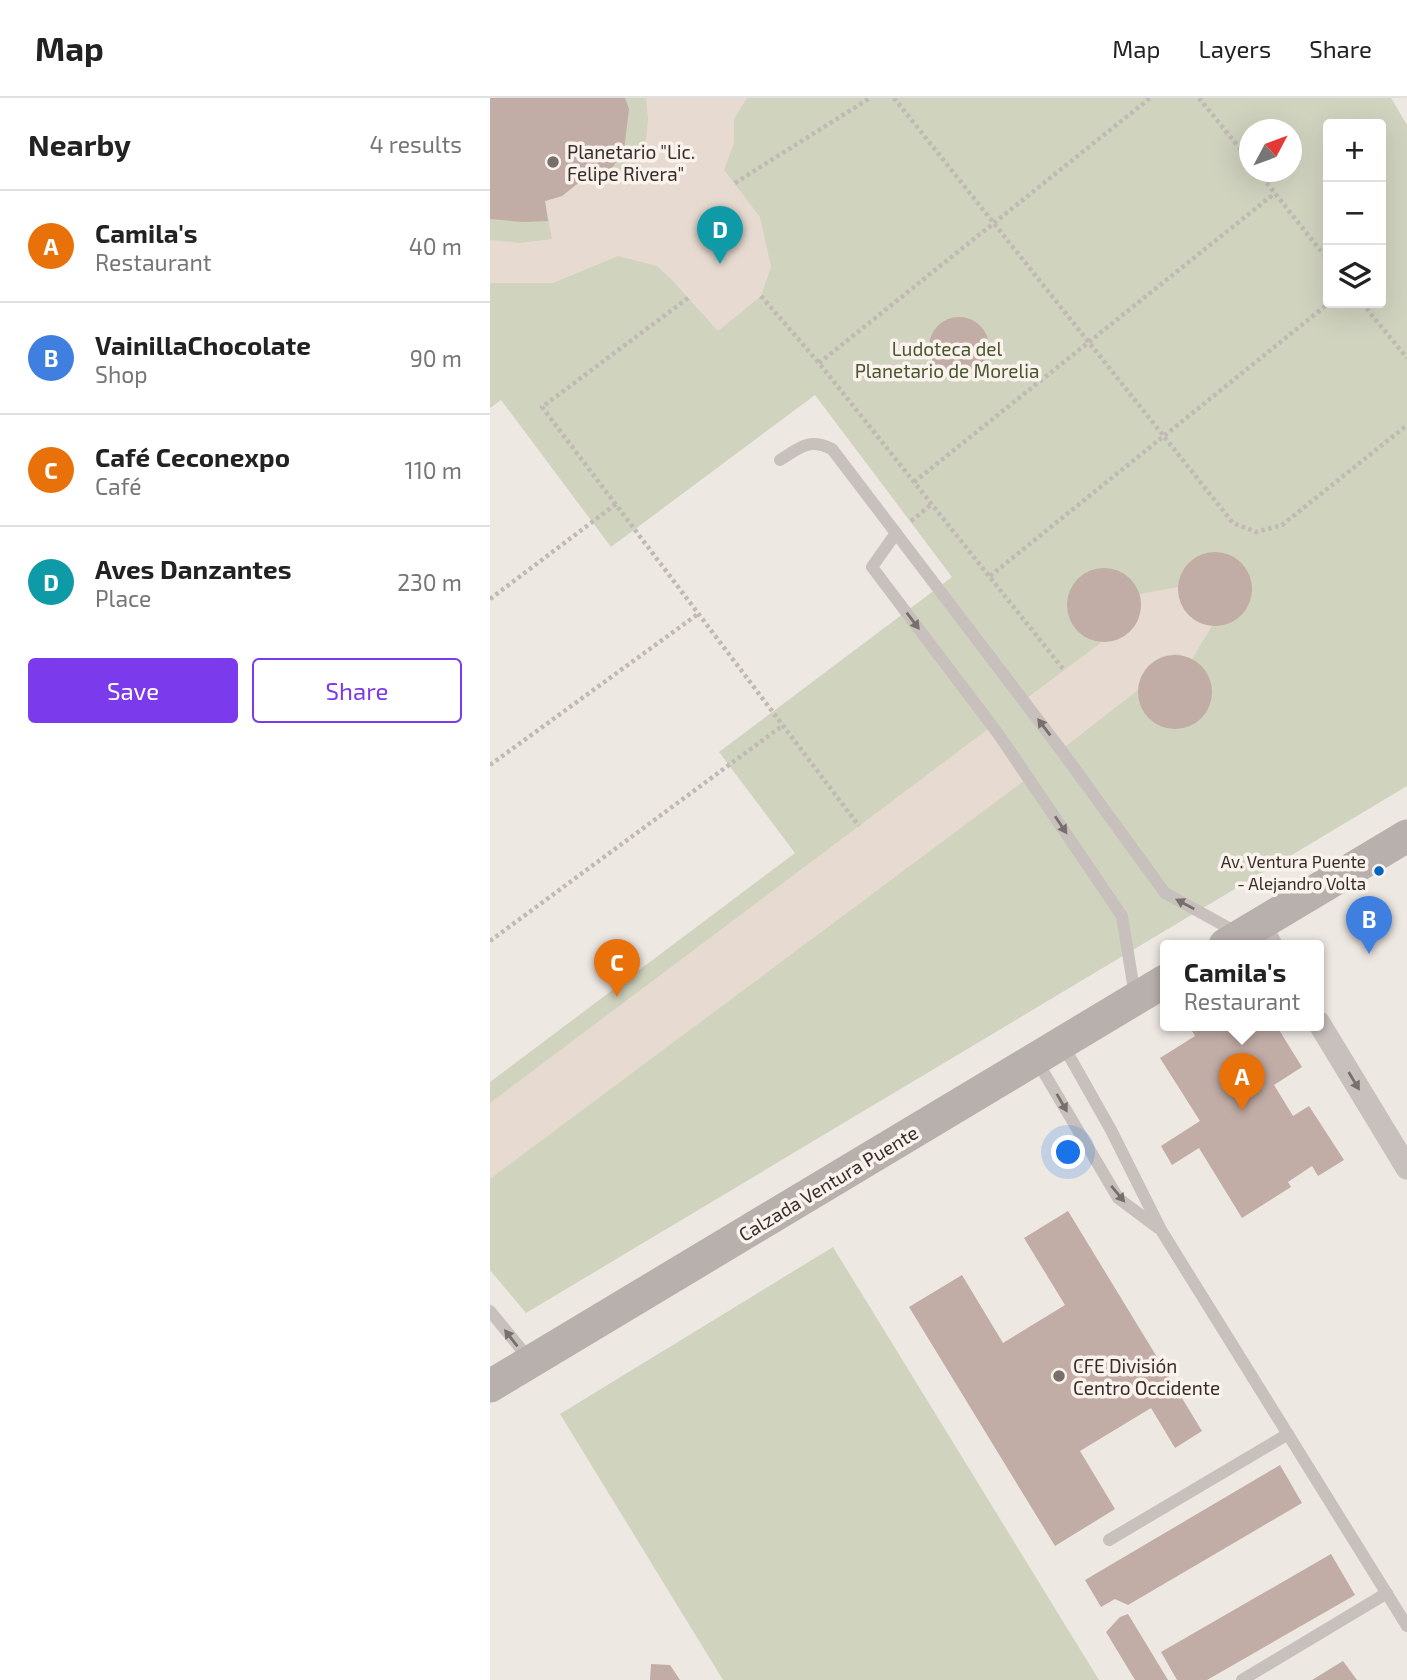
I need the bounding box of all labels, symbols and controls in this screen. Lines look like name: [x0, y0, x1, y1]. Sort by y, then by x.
text: Map: [35, 28, 104, 68]
text: Map: [1112, 34, 1160, 63]
text: Layers: [1198, 34, 1271, 63]
text: Share: [1309, 34, 1372, 63]
north arrow: [1239, 119, 1302, 182]
map controls: [1323, 119, 1386, 308]
button: +: [1323, 119, 1386, 182]
text: Nearby: [28, 126, 131, 162]
text: 4 results: [370, 130, 462, 158]
place label: Planetario "Lic. Felipe Rivera": [567, 140, 695, 185]
marker: Planetario "Lic. Felipe Rivera": [545, 154, 561, 170]
button: −: [1323, 182, 1386, 245]
pin: D: [697, 206, 743, 264]
text: Camila's: [95, 217, 198, 248]
text: A: [43, 232, 59, 260]
text: 40 m: [409, 232, 462, 260]
button: layers: [1323, 245, 1386, 308]
text: Restaurant: [95, 248, 212, 276]
text: VainillaChocolate: [95, 329, 311, 360]
park label: Ludoteca del Planetario de Morelia: [855, 337, 1039, 382]
text: B: [44, 344, 58, 372]
text: 90 m: [410, 344, 462, 372]
text: Shop: [95, 360, 148, 388]
text: Café Ceconexpo: [95, 441, 290, 472]
text: C: [44, 456, 58, 484]
text: 110 m: [405, 456, 462, 484]
text: Café: [95, 472, 142, 500]
text: Aves Danzantes: [95, 553, 291, 584]
text: D: [43, 568, 59, 596]
text: 230 m: [397, 568, 462, 596]
text: Place: [95, 584, 151, 612]
one-way arrow: [906, 612, 920, 630]
button: Save: [28, 658, 238, 723]
button: Share: [252, 658, 462, 723]
one-way arrow: [1037, 718, 1051, 737]
one-way arrow: [1054, 816, 1068, 834]
place label: Av. Ventura Puente - Alejandro Volta: [1221, 851, 1366, 894]
marker: Av. Ventura Puente - Alejandro Volta: [1372, 864, 1386, 878]
pin: B: [1346, 896, 1392, 954]
one-way arrow: [1175, 898, 1195, 909]
pin: C: [594, 939, 640, 997]
popup: [1160, 940, 1324, 1031]
text: Camila's: [1184, 956, 1286, 987]
text: Restaurant: [1184, 987, 1300, 1015]
pin: A: [1219, 1053, 1265, 1111]
one-way arrow: [1348, 1072, 1361, 1091]
one-way arrow: [1056, 1093, 1068, 1112]
street label: Calzada Ventura Puente: [734, 1120, 922, 1246]
your location: [1051, 1135, 1085, 1169]
one-way arrow: [1111, 1185, 1126, 1203]
one-way arrow: [504, 1329, 519, 1347]
place label: CFE División Centro Occidente: [1073, 1354, 1220, 1399]
marker: CFE División Centro Occidente: [1051, 1368, 1067, 1384]

